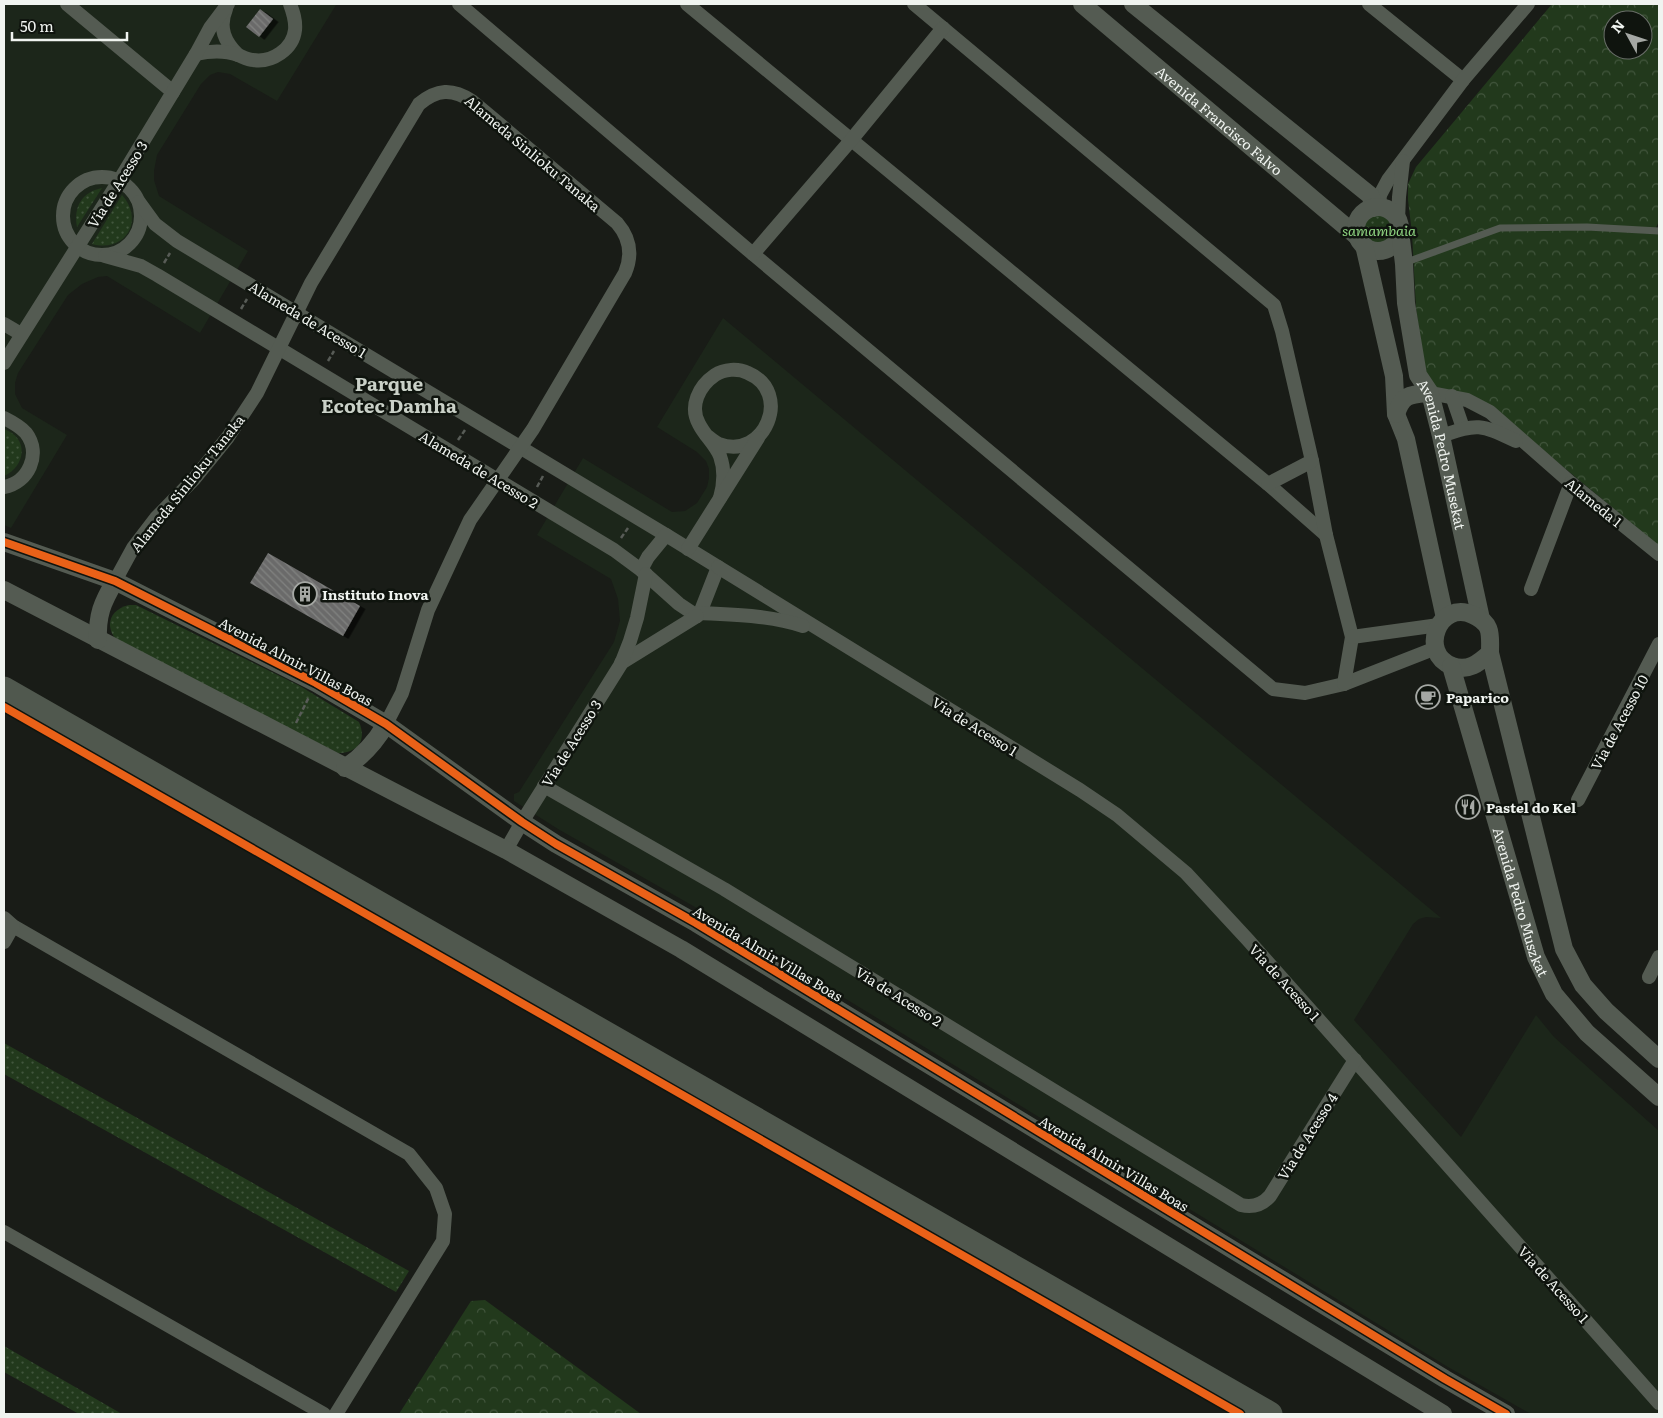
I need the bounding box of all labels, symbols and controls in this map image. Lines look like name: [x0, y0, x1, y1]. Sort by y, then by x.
scale bar: [12, 10, 128, 42]
north arrow: [1603, 10, 1653, 60]
text: 50 m: [20, 14, 54, 37]
text: N: [1606, 15, 1629, 37]
street label: Avenida Francisco Falvo: [1152, 61, 1287, 180]
street label: Alameda Sinlioku Tanaka: [461, 90, 605, 216]
street label: Via de Acesso 3: [82, 137, 152, 231]
park label: samambaia: [1342, 220, 1416, 240]
street label: Alameda de Acesso 1: [245, 276, 371, 362]
district label: Parque Ecotec Damha: [321, 369, 457, 419]
street label: Avenida Pedro Musekat: [1413, 374, 1471, 532]
street label: Alameda Sinlioku Tanaka: [125, 410, 249, 556]
street label: Alameda de Acesso 2: [416, 426, 542, 512]
street label: Alameda 1: [1561, 473, 1627, 531]
building icon: Instituto Inova: [292, 581, 318, 607]
place label: Instituto Inova: [322, 584, 429, 604]
street label: Avenida Almir Villas Boas: [216, 612, 376, 710]
street label: Via de Acesso 10: [1585, 671, 1653, 773]
cafe icon: Paparico: [1415, 684, 1441, 710]
place label: Paparico: [1446, 687, 1509, 707]
street label: Via de Acesso 1: [928, 692, 1022, 760]
street label: Via de Acesso 3: [536, 696, 606, 790]
restaurant icon: Pastel do Kel: [1455, 794, 1481, 820]
place label: Pastel do Kel: [1486, 797, 1576, 817]
street label: Avenida Pedro Muszkat: [1489, 825, 1554, 980]
street label: Avenida Almir Villas Boas: [689, 900, 847, 1006]
street label: Via de Acesso 1: [1245, 939, 1325, 1025]
street label: Via de Acesso 2: [852, 961, 946, 1031]
street label: Via de Acesso 4: [1272, 1088, 1342, 1183]
street label: Avenida Almir Villas Boas: [1035, 1110, 1193, 1216]
street label: Via de Acesso 1: [1514, 1241, 1594, 1327]

